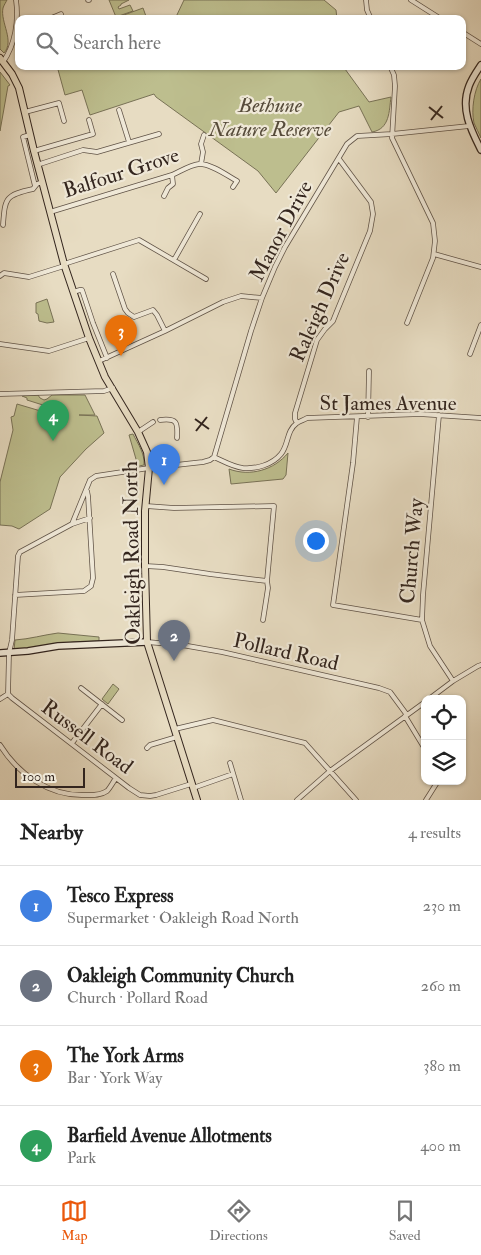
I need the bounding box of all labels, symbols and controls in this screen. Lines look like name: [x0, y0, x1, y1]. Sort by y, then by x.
search box: [15, 15, 466, 70]
icon: search: [33, 29, 61, 57]
text: Search here: [73, 31, 161, 55]
park label: Bethune Nature Reserve: [208, 92, 332, 143]
street label: Balfour Grove: [59, 141, 183, 204]
street label: Manor Drive: [243, 176, 319, 286]
street label: Raleigh Drive: [284, 248, 356, 366]
pin: 3: [105, 315, 137, 356]
street label: St James Avenue: [319, 390, 457, 417]
pin: 4: [37, 400, 69, 441]
pin: 1: [148, 444, 180, 485]
street label: Oakleigh Road North: [117, 461, 147, 645]
street label: Church Way: [394, 496, 430, 605]
your location: [303, 528, 329, 554]
pin: 2: [158, 620, 190, 661]
street label: Pollard Road: [231, 627, 342, 677]
street label: Russell Road: [36, 694, 139, 781]
map controls: [421, 695, 466, 785]
button: locate: [421, 695, 466, 740]
button: layers: [421, 740, 466, 785]
scale bar: [15, 765, 85, 788]
text: 100 m: [22, 768, 55, 785]
text: Nearby: [20, 819, 83, 846]
text: 4 results: [408, 823, 461, 843]
text: Tesco Express: [67, 884, 174, 908]
text: 1: [33, 896, 39, 916]
text: 230 m: [423, 896, 461, 916]
text: Supermarket · Oakleigh Road North: [67, 908, 299, 928]
text: Oakleigh Community Church: [67, 964, 294, 988]
text: 2: [32, 976, 40, 996]
text: 260 m: [421, 976, 461, 996]
text: Church · Pollard Road: [67, 988, 208, 1008]
text: The York Arms: [67, 1044, 184, 1068]
text: 3: [33, 1056, 39, 1076]
text: 380 m: [423, 1056, 461, 1076]
text: Bar · York Way: [67, 1068, 162, 1088]
text: Barfield Avenue Allotments: [67, 1124, 272, 1148]
text: 4: [32, 1136, 40, 1156]
text: 400 m: [420, 1136, 461, 1156]
text: Park: [67, 1148, 96, 1168]
tab: Map: [60, 1197, 88, 1244]
tab: Directions: [209, 1197, 268, 1244]
tab: Saved: [389, 1197, 421, 1244]

